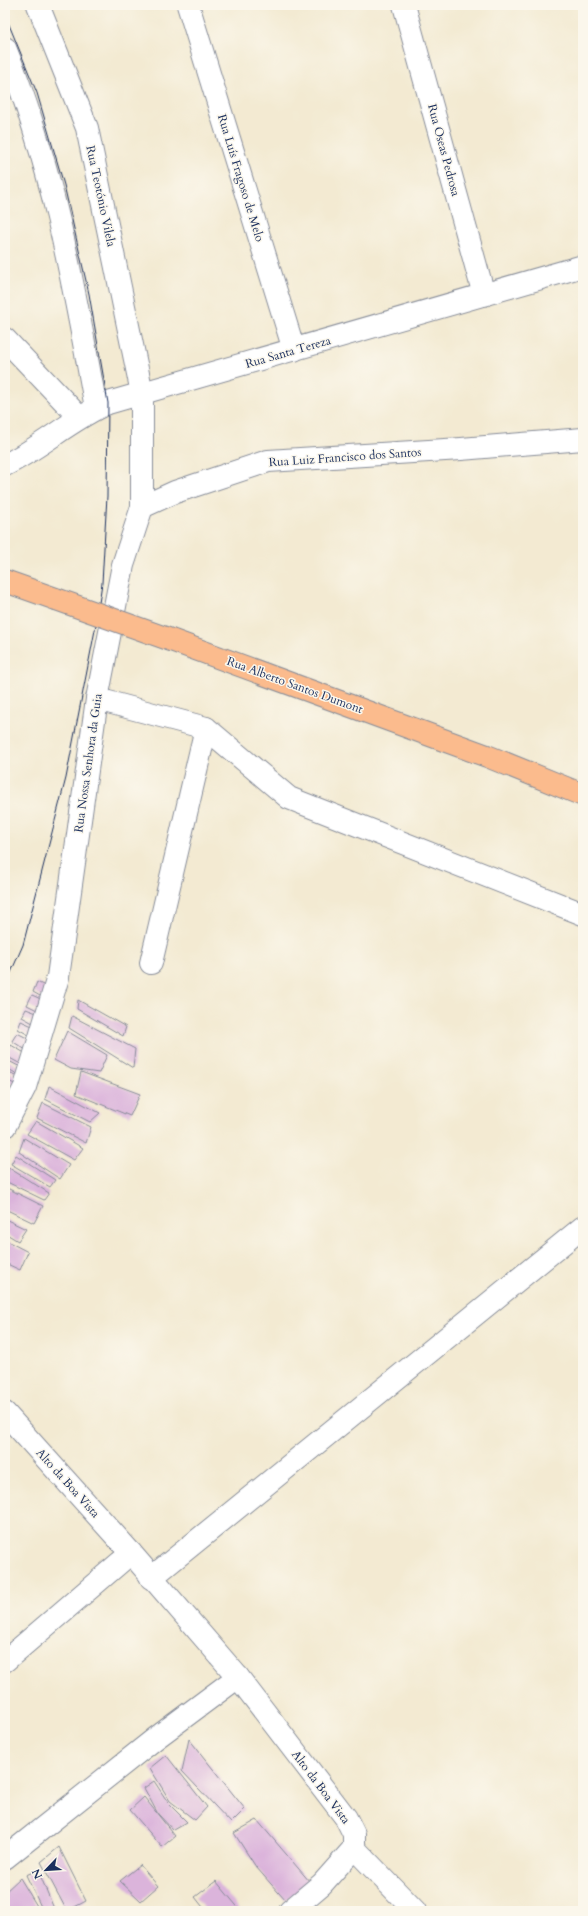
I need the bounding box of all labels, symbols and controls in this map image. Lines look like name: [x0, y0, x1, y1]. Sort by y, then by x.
street label: Rua Oseas Pedrosa: [424, 102, 464, 199]
street label: Rua Luís Fragoso de Melo: [214, 112, 268, 244]
street label: Rua Teotónio Vilela: [82, 144, 120, 249]
street label: Rua Santa Tereza: [243, 332, 333, 372]
street label: Rua Luiz Francisco dos Santos: [268, 444, 422, 470]
street label: Rua Alberto Santos Dumont: [225, 653, 365, 717]
street label: Rua Nossa Senhora da Guia: [70, 692, 106, 833]
street label: Alto da Boa Vista: [33, 1445, 104, 1522]
street label: Alto da Boa Vista: [288, 1747, 354, 1828]
north arrow: [26, 1850, 66, 1890]
text: N: [28, 1866, 46, 1882]

